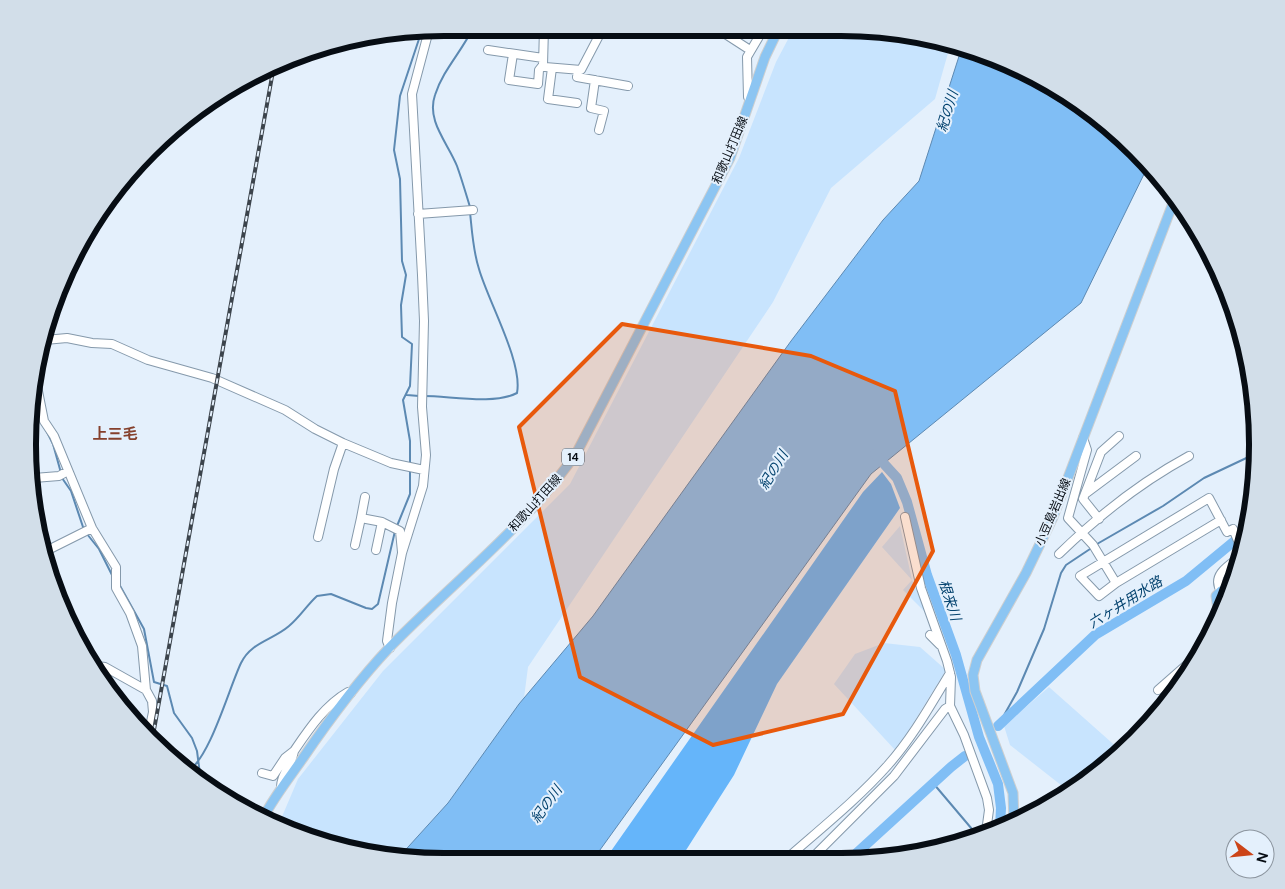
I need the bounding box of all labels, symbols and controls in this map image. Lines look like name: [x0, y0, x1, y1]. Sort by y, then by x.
water label: 紀の川: [932, 86, 962, 134]
street label: 和歌山打田線: [709, 114, 751, 186]
district label: 上三毛: [92, 424, 138, 444]
water label: 紀の川: [754, 446, 793, 493]
road number: 14: [562, 448, 584, 466]
street label: 和歌山打田線: [505, 471, 565, 535]
street label: 小豆島岩出線: [1032, 476, 1074, 548]
water label: 六ヶ井用水路: [1085, 572, 1166, 632]
water label: 根来川: [935, 577, 966, 625]
water label: 紀の川: [526, 780, 567, 826]
north arrow: [1225, 829, 1275, 879]
text: N: [1252, 850, 1273, 865]

